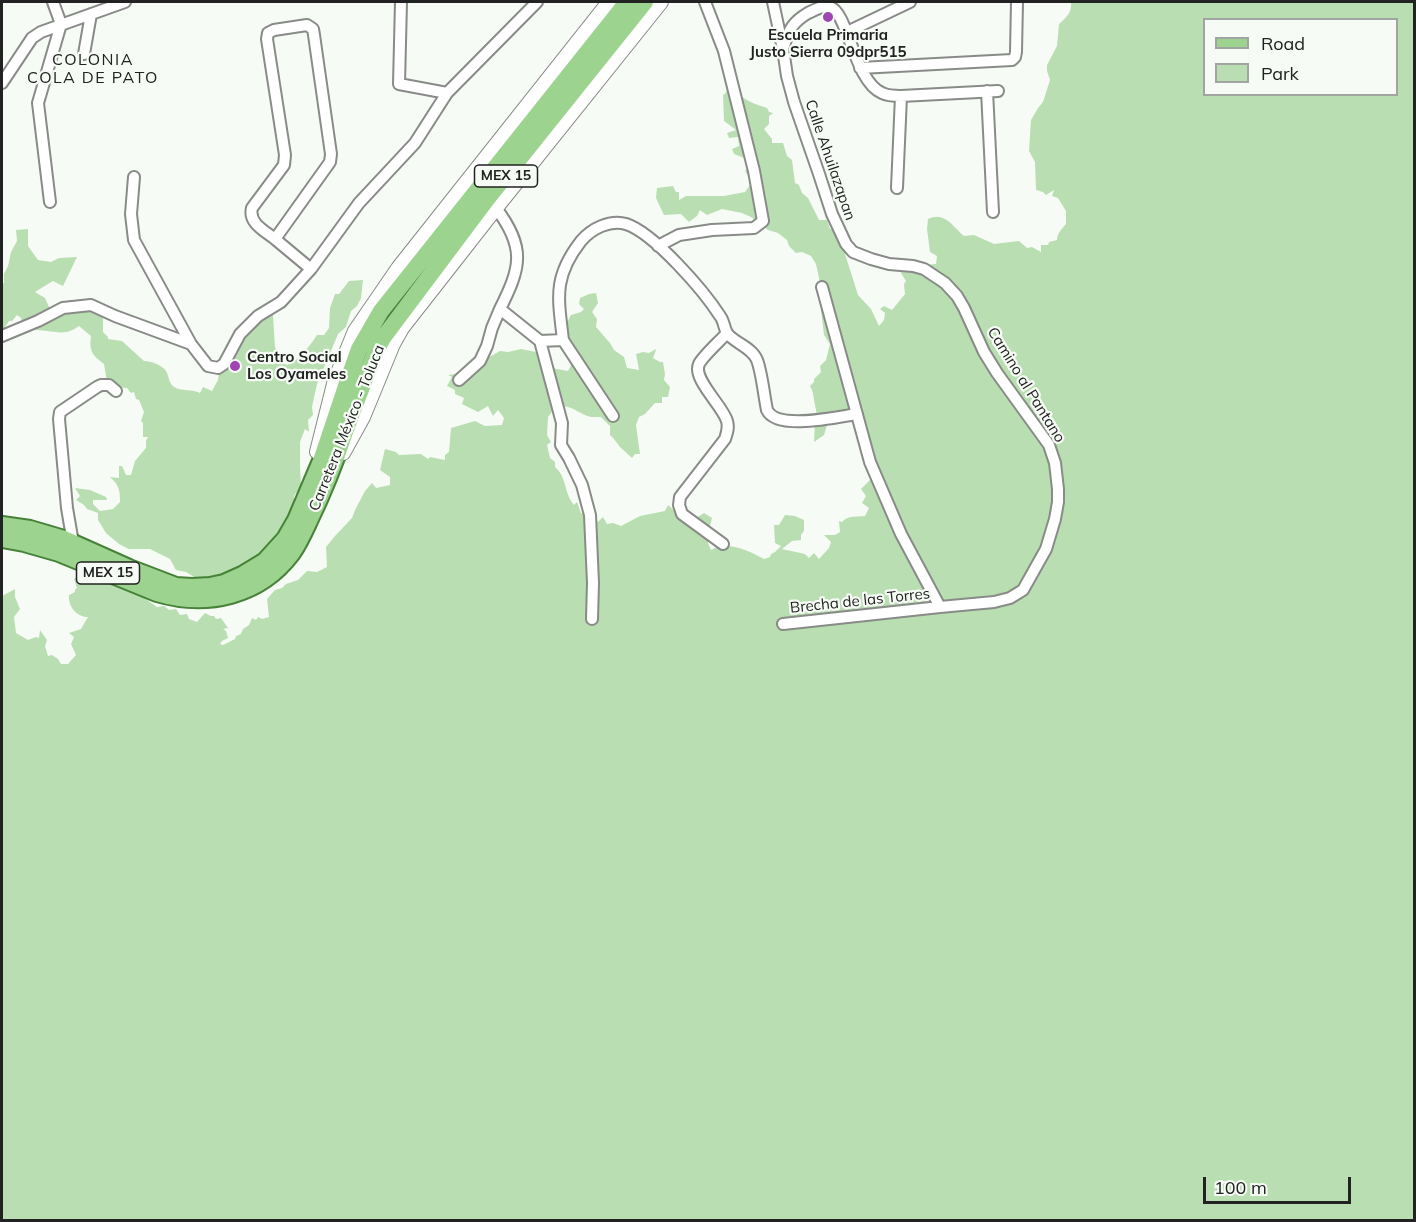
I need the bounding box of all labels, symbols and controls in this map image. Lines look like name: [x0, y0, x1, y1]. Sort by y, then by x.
marker: Escuela Primaria Justo Sierra 09dpr515: [821, 10, 835, 24]
legend: [1203, 18, 1398, 96]
place label: Escuela Primaria Justo Sierra 09dpr515: [750, 26, 906, 61]
text: Road: [1261, 32, 1305, 55]
district label: COLONIA COLA DE PATO: [27, 50, 159, 88]
text: Park: [1261, 62, 1299, 85]
street label: Calle Ahuilazapan: [801, 97, 859, 223]
road number: MEX 15: [474, 165, 538, 187]
street label: Camino al Pantano: [983, 324, 1069, 446]
street label: Carretera México - Toluca: [305, 342, 389, 514]
place label: Centro Social Los Oyameles: [247, 348, 346, 383]
marker: Centro Social Los Oyameles: [228, 359, 242, 373]
road number: MEX 15: [76, 562, 140, 584]
street label: Brecha de las Torres: [789, 585, 931, 617]
scale bar: [1206, 1165, 1354, 1203]
text: 100 m: [1214, 1176, 1267, 1199]

